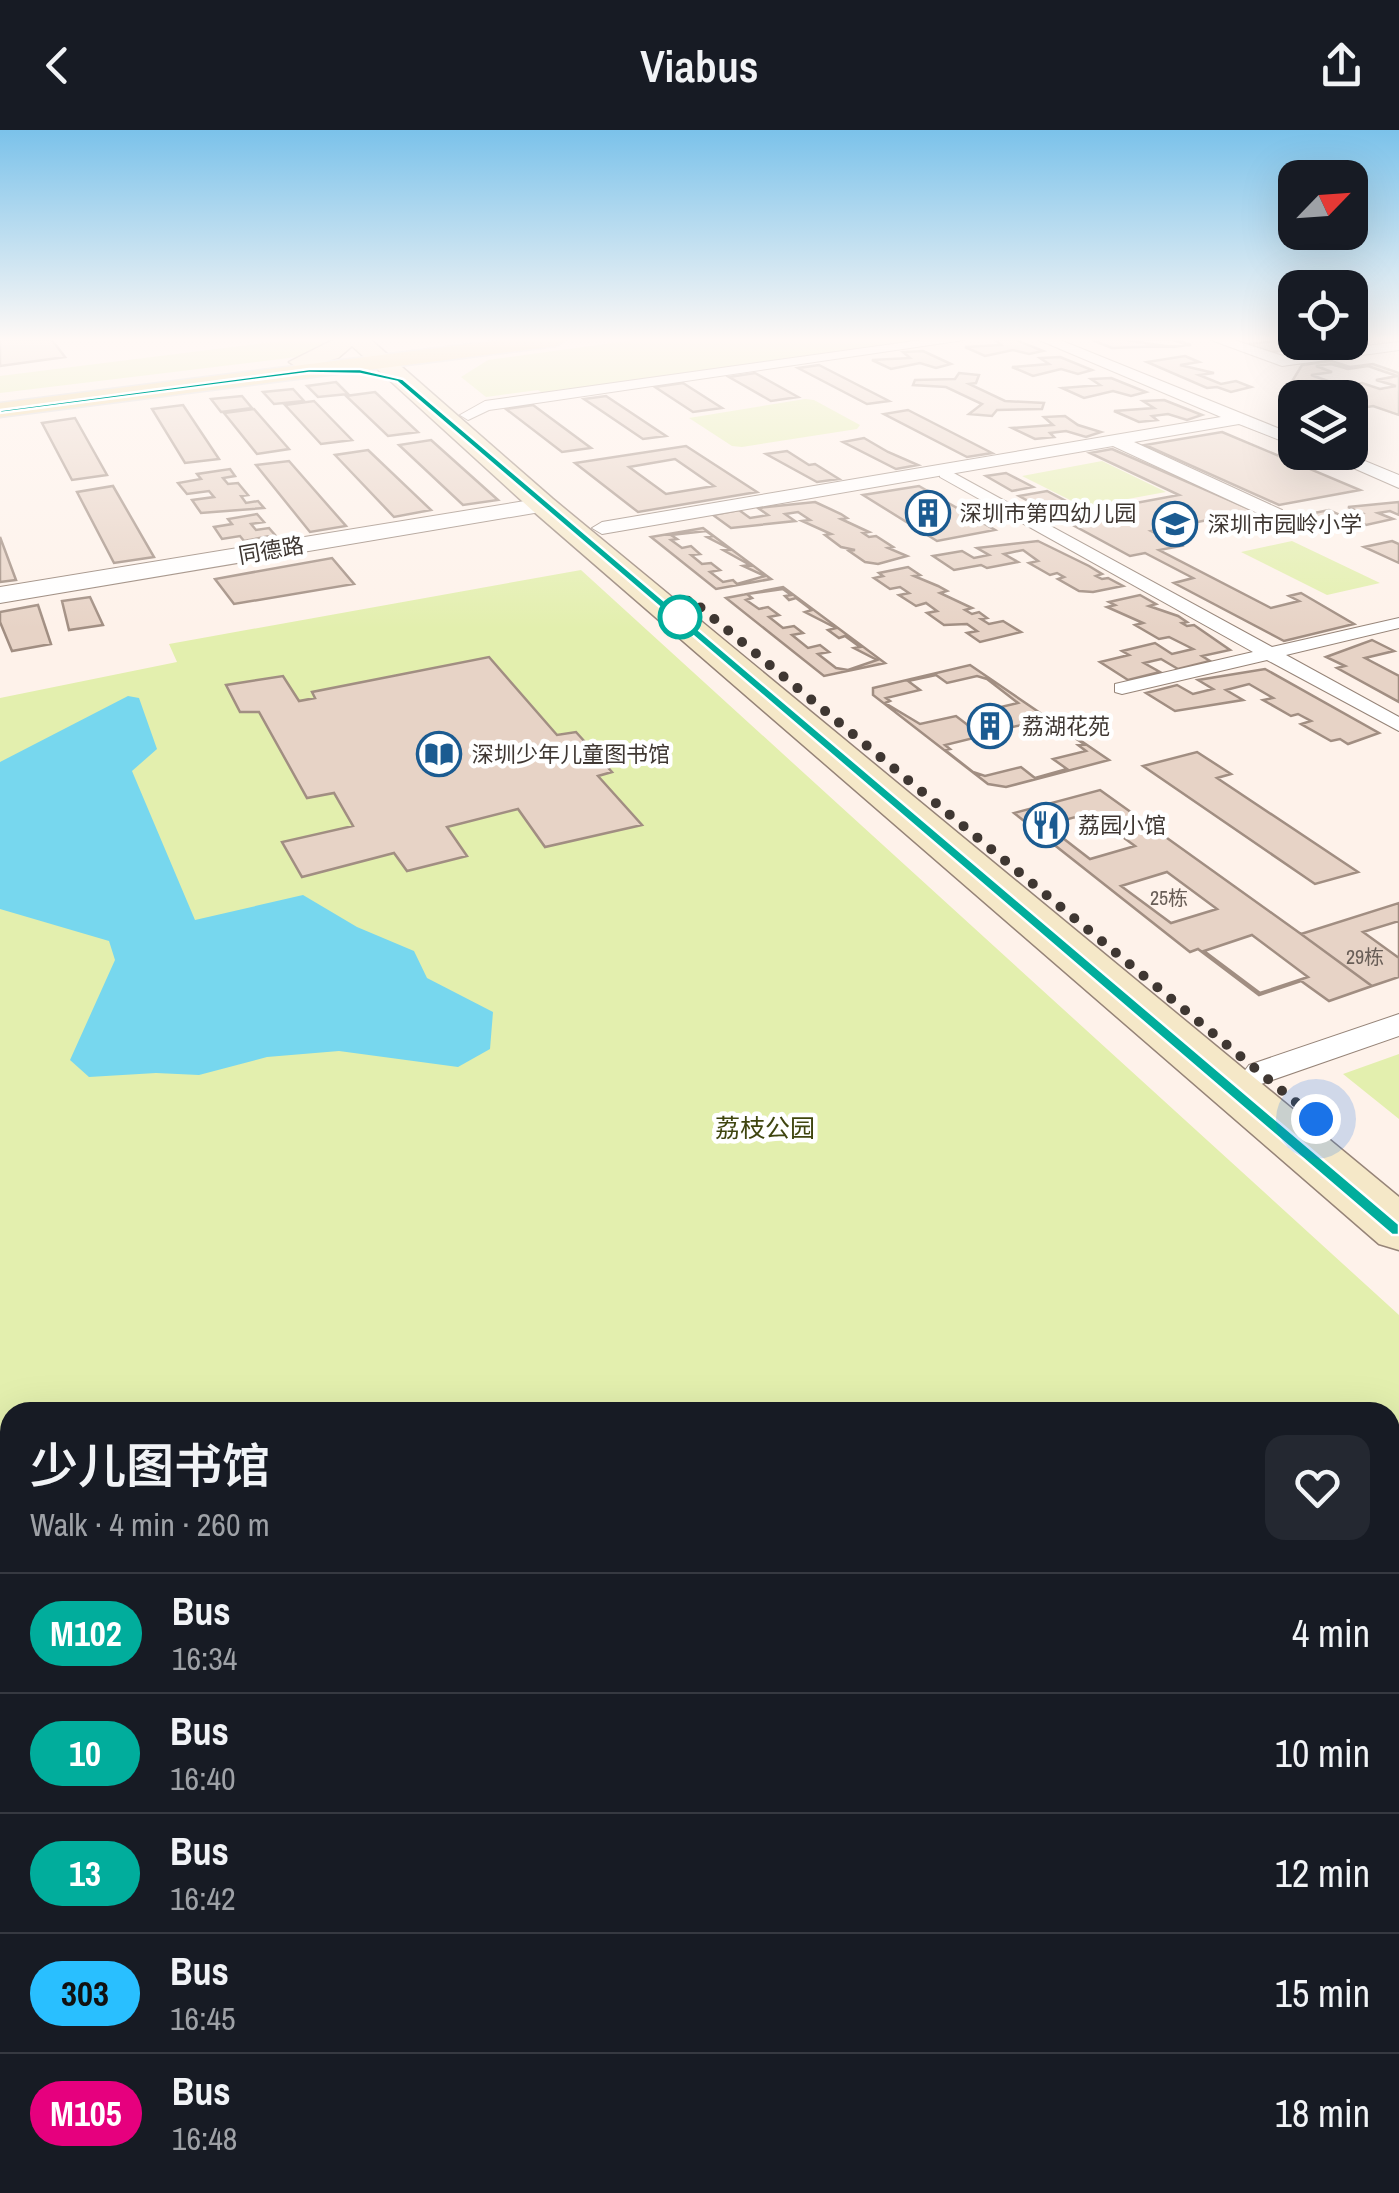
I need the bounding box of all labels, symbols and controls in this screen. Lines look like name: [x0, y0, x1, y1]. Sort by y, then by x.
text: Viabus: [640, 35, 759, 96]
icon: back: [30, 38, 85, 93]
icon: share: [1314, 38, 1369, 93]
north arrow: [1278, 160, 1368, 250]
map controls: [1278, 160, 1368, 470]
button: locate: [1278, 270, 1368, 360]
button: layers: [1278, 380, 1368, 470]
building icon: 深圳市第四幼儿园: [905, 490, 951, 536]
place label: 深圳市第四幼儿园: [960, 498, 1136, 528]
school or university icon: 深圳市园岭小学: [1152, 501, 1198, 547]
place label: 深圳市园岭小学: [1208, 509, 1362, 539]
street label: 同德路: [236, 529, 306, 571]
unlabelled marker: [659, 596, 701, 638]
building icon: 荔湖花苑: [967, 703, 1013, 749]
place label: 荔湖花苑: [1022, 711, 1110, 741]
library icon: 深圳少年儿童图书馆: [416, 731, 462, 777]
place label: 深圳少年儿童图书馆: [472, 739, 670, 769]
restaurant icon: 荔园小馆: [1023, 802, 1069, 848]
place label: 荔园小馆: [1078, 810, 1166, 840]
house number: 25栋: [1150, 884, 1188, 911]
house number: 29栋: [1346, 943, 1384, 970]
your location: [1291, 1094, 1341, 1144]
park label: 荔枝公园: [715, 1111, 815, 1145]
text: 少儿图书馆: [30, 1433, 270, 1498]
button: heart: [1265, 1435, 1370, 1540]
text: Walk · 4 min · 260 m: [30, 1503, 270, 1546]
text: Bus: [172, 1586, 231, 1637]
text: 4 min: [1292, 1608, 1370, 1659]
text: M102: [50, 1610, 122, 1657]
text: 16:34: [172, 1637, 237, 1680]
text: Bus: [170, 1706, 229, 1757]
text: 10 min: [1275, 1728, 1370, 1779]
text: 10: [69, 1730, 101, 1777]
text: 16:40: [170, 1757, 236, 1800]
text: Bus: [170, 1826, 229, 1877]
text: 12 min: [1275, 1848, 1370, 1899]
text: 13: [69, 1850, 101, 1897]
text: 16:42: [170, 1877, 236, 1920]
text: Bus: [170, 1946, 229, 1997]
text: 15 min: [1275, 1968, 1370, 2019]
text: 303: [61, 1970, 109, 2017]
text: 16:45: [170, 1997, 236, 2040]
text: Bus: [172, 2066, 231, 2117]
text: 18 min: [1275, 2088, 1370, 2139]
text: M105: [50, 2090, 122, 2137]
text: 16:48: [172, 2117, 237, 2160]

